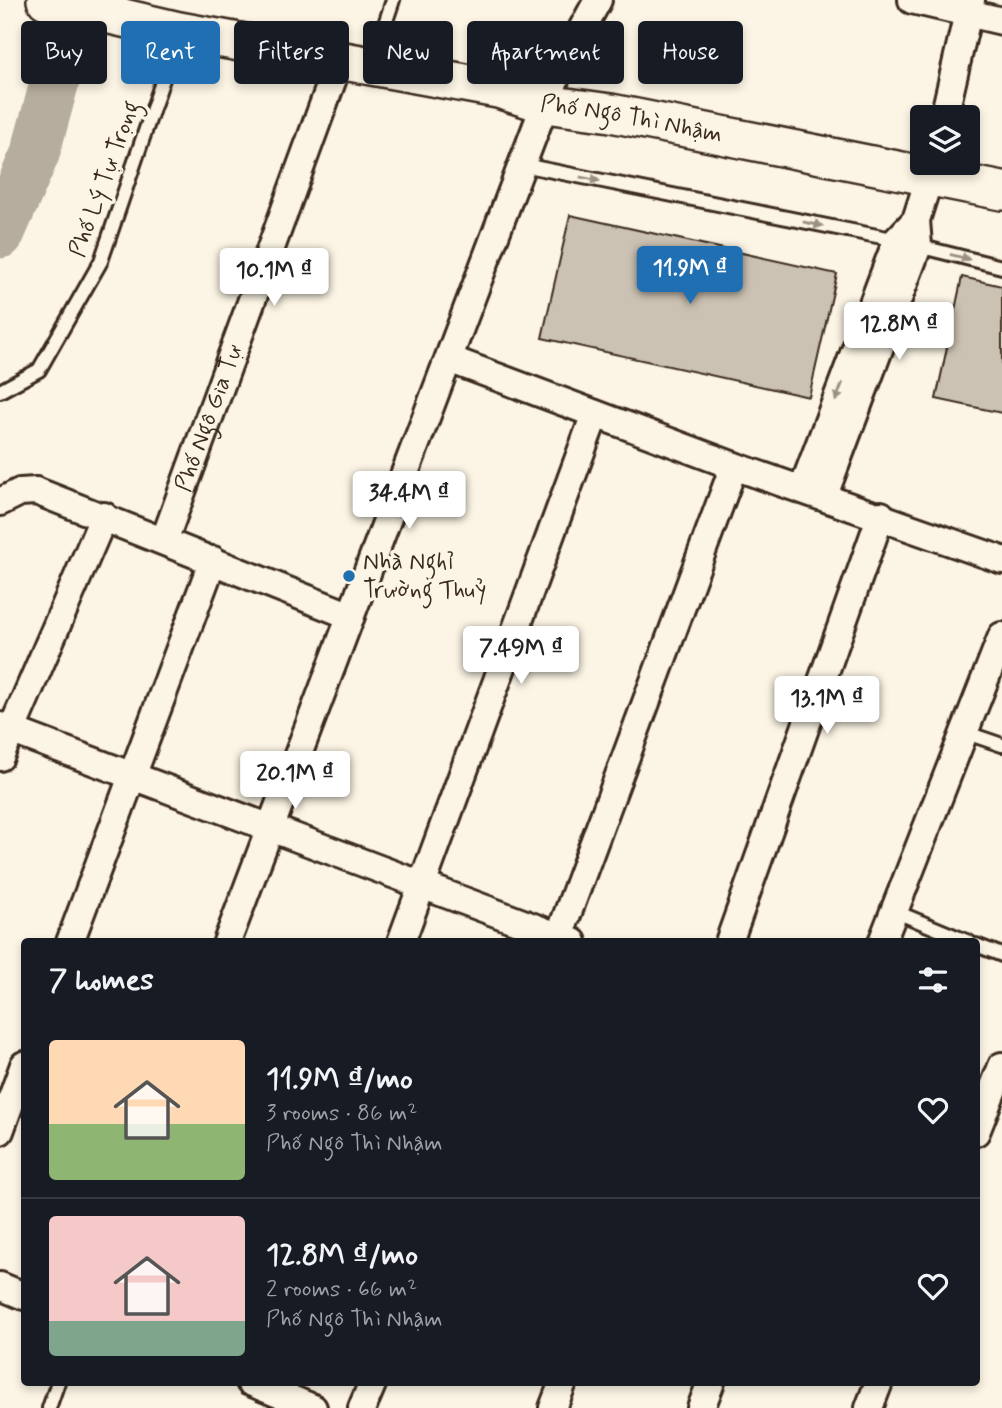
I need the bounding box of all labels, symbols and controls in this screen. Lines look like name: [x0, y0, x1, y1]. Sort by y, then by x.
chip: Buy: [21, 21, 107, 84]
chip: Rent: [121, 21, 220, 84]
chip: Filters: [234, 21, 349, 84]
chip: New: [363, 21, 453, 84]
chip: Apartment: [467, 21, 624, 84]
chip: House: [638, 21, 743, 84]
street label: Phố Ngô Thì Nhậm: [539, 88, 725, 150]
street label: Phố Lý Tự Trọng: [62, 96, 151, 263]
map controls: [910, 105, 980, 175]
button: layers: [910, 105, 980, 175]
one-way arrow: [579, 173, 601, 184]
one-way arrow: [802, 218, 824, 229]
pin: 11.9M ₫: [625, 246, 755, 306]
pin: 10.1M ₫: [209, 248, 339, 308]
one-way arrow: [949, 252, 971, 263]
text: 11.9M ₫: [653, 254, 727, 284]
text: 10.1M ₫: [236, 256, 312, 286]
pin: 12.8M ₫: [834, 302, 964, 362]
text: 12.8M ₫: [860, 310, 938, 340]
street label: Phố Ngô Gia Tự: [168, 340, 250, 496]
one-way arrow: [834, 382, 845, 403]
pin: 34.4M ₫: [344, 472, 474, 531]
text: 34.4M ₫: [369, 479, 449, 509]
place label: Nhà Nghỉ Trường Thuỷ: [363, 547, 486, 609]
marker: Nhà Nghỉ Trường Thuỷ: [341, 568, 357, 584]
pin: 7.49M ₫: [456, 626, 586, 686]
text: 7.49M ₫: [479, 634, 563, 664]
pin: 13.1M ₫: [762, 676, 892, 736]
text: 13.1M ₫: [790, 684, 864, 714]
pin: 20.1M ₫: [230, 752, 360, 811]
text: 20.1M ₫: [256, 759, 334, 789]
text: 7 homes: [49, 961, 154, 1000]
icon: filters: [914, 961, 952, 999]
text: 11.9M ₫/mo: [266, 1060, 413, 1099]
icon: home: [105, 1068, 189, 1152]
icon: heart: [914, 1091, 952, 1129]
text: 3 rooms · 86 m²: [266, 1099, 417, 1129]
text: Phố Ngô Thì Nhậm: [266, 1129, 443, 1159]
text: 12.8M ₫/mo: [266, 1236, 418, 1275]
icon: home: [105, 1244, 189, 1328]
icon: heart: [914, 1267, 952, 1305]
text: 2 rooms · 66 m²: [266, 1275, 417, 1305]
text: Phố Ngô Thì Nhậm: [266, 1305, 443, 1335]

